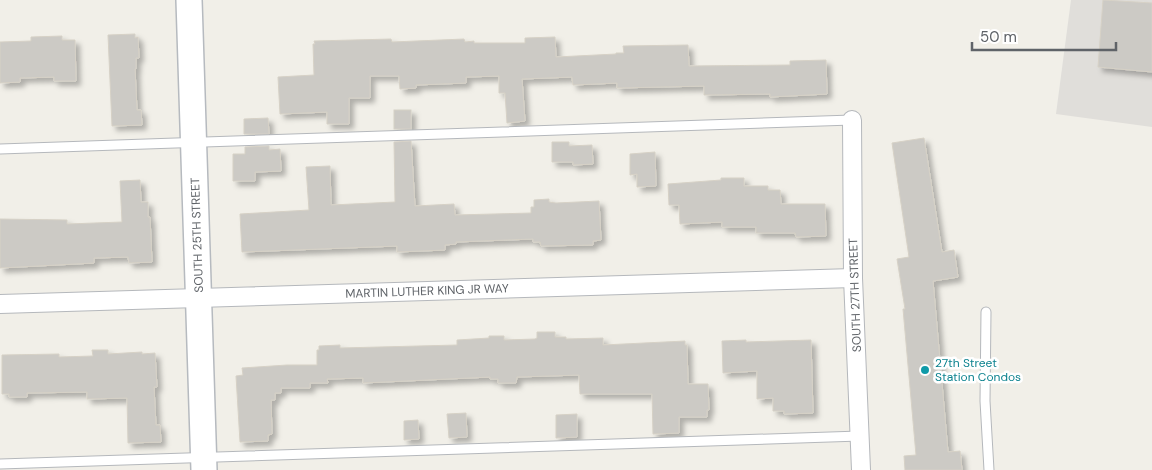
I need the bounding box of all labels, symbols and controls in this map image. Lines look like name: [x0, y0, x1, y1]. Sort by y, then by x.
scale bar: [972, 20, 1116, 52]
text: 50 m: [980, 27, 1017, 47]
street label: SOUTH 25TH STREET: [187, 177, 207, 293]
street label: SOUTH 27TH STREET: [845, 237, 865, 352]
street label: MARTIN LUTHER KING JR WAY: [345, 280, 509, 302]
place label: 27th Street Station Condos: [935, 355, 1021, 385]
marker: 27th Street Station Condos: [919, 364, 931, 376]

